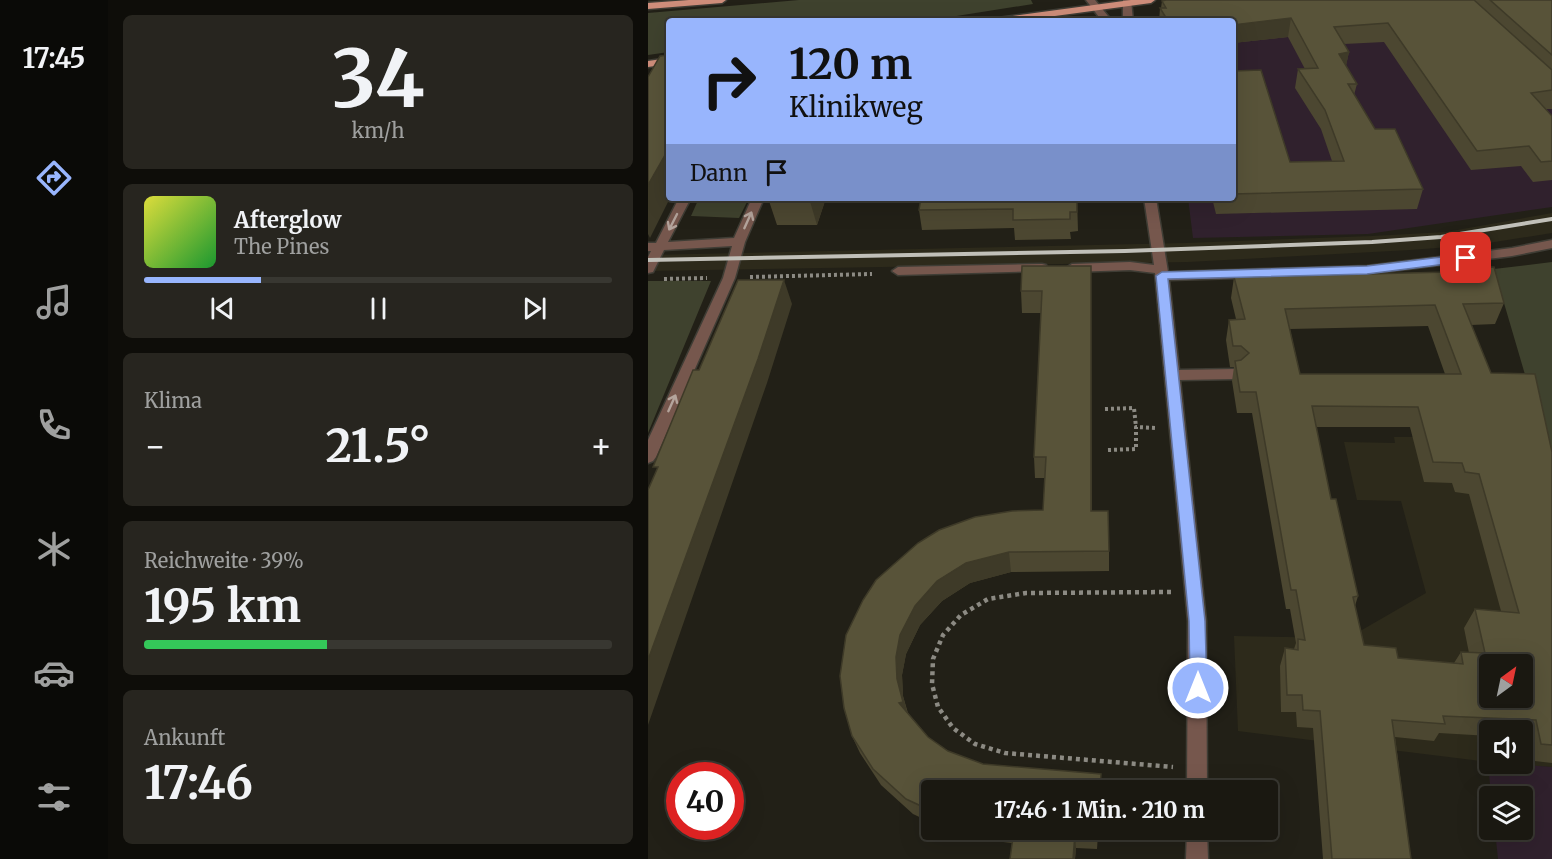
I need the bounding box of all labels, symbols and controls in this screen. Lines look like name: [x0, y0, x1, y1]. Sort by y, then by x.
text: 34: [331, 30, 425, 128]
text: 120 m: [789, 38, 912, 90]
text: 17:45: [23, 41, 85, 75]
icon: right: [690, 42, 768, 120]
text: Klinikweg: [789, 90, 923, 124]
text: km/h: [352, 118, 404, 143]
icon: arrive: [760, 156, 793, 189]
icon: directions: [33, 157, 75, 199]
text: Dann: [690, 159, 748, 187]
text: Afterglow: [234, 206, 341, 234]
one-way arrow: [743, 211, 755, 229]
one-way arrow: [667, 213, 678, 231]
pin: [1440, 232, 1491, 283]
text: The Pines: [234, 234, 329, 259]
icon: arrive: [1449, 241, 1482, 274]
icon: music: [33, 281, 75, 323]
icon: previous: [206, 292, 239, 325]
icon: pause: [362, 292, 395, 325]
icon: next: [518, 292, 551, 325]
text: Klima: [144, 388, 202, 413]
one-way arrow: [667, 395, 678, 413]
icon: phone: [33, 404, 75, 446]
text: 21.5°: [326, 418, 430, 474]
text: −: [144, 426, 166, 467]
text: +: [590, 426, 612, 467]
icon: climate: [33, 528, 75, 570]
text: Reichweite · 39%: [144, 548, 304, 573]
text: 195 km: [144, 578, 301, 634]
icon: car: [33, 652, 75, 694]
north arrow: [1479, 654, 1533, 708]
map controls: [1479, 654, 1533, 840]
position arrow: [1166, 656, 1230, 720]
button: sound: [1479, 720, 1533, 774]
text: Ankunft: [144, 725, 225, 750]
text: 17:46: [144, 755, 253, 811]
speed limit sign: 40: [666, 762, 744, 840]
icon: filters: [33, 776, 75, 818]
button: layers: [1479, 786, 1533, 840]
text: 17:46 · 1 Min. · 210 m: [994, 796, 1205, 824]

